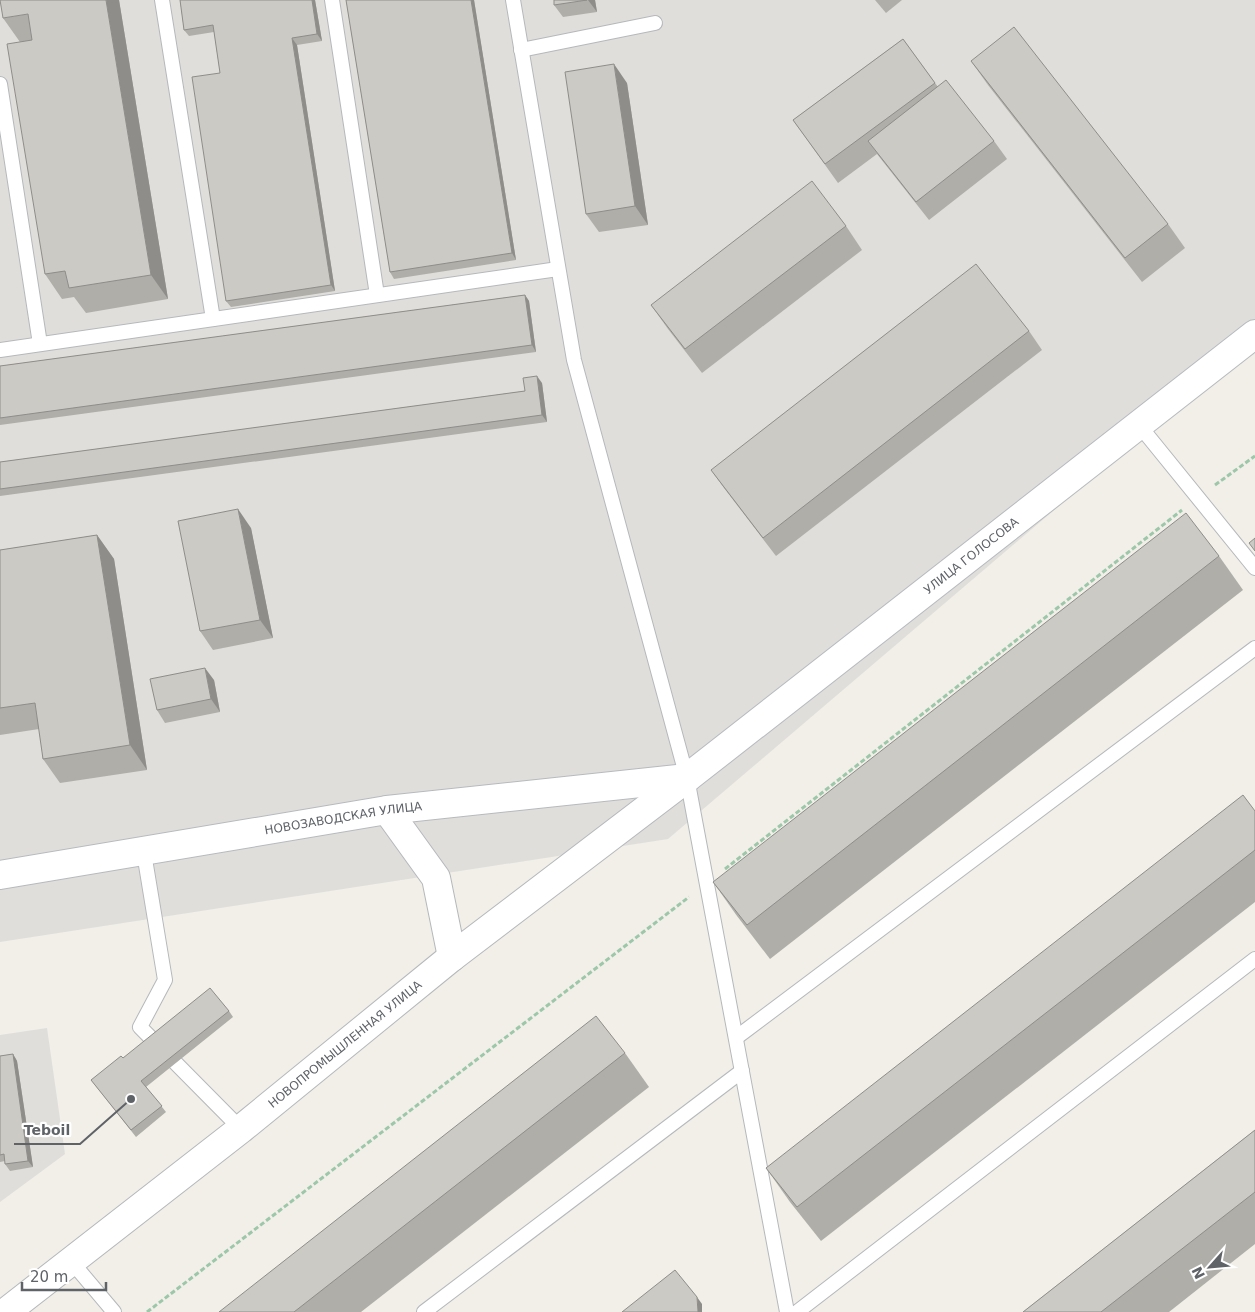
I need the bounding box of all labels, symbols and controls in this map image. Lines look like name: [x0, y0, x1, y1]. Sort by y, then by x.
street label: УЛИЦА ГОЛОСОВА: [921, 514, 1022, 597]
street label: НОВОЗАВОДСКАЯ УЛИЦА: [263, 799, 424, 837]
street label: НОВОПРОМЫШЛЕННАЯ УЛИЦА: [266, 977, 425, 1111]
callout: Teboil: [14, 1115, 80, 1144]
text: Teboil: [24, 1122, 70, 1138]
north arrow: [1185, 1242, 1235, 1292]
scale bar: [22, 1260, 106, 1292]
text: N: [1189, 1264, 1208, 1282]
text: 20 m: [30, 1268, 68, 1286]

